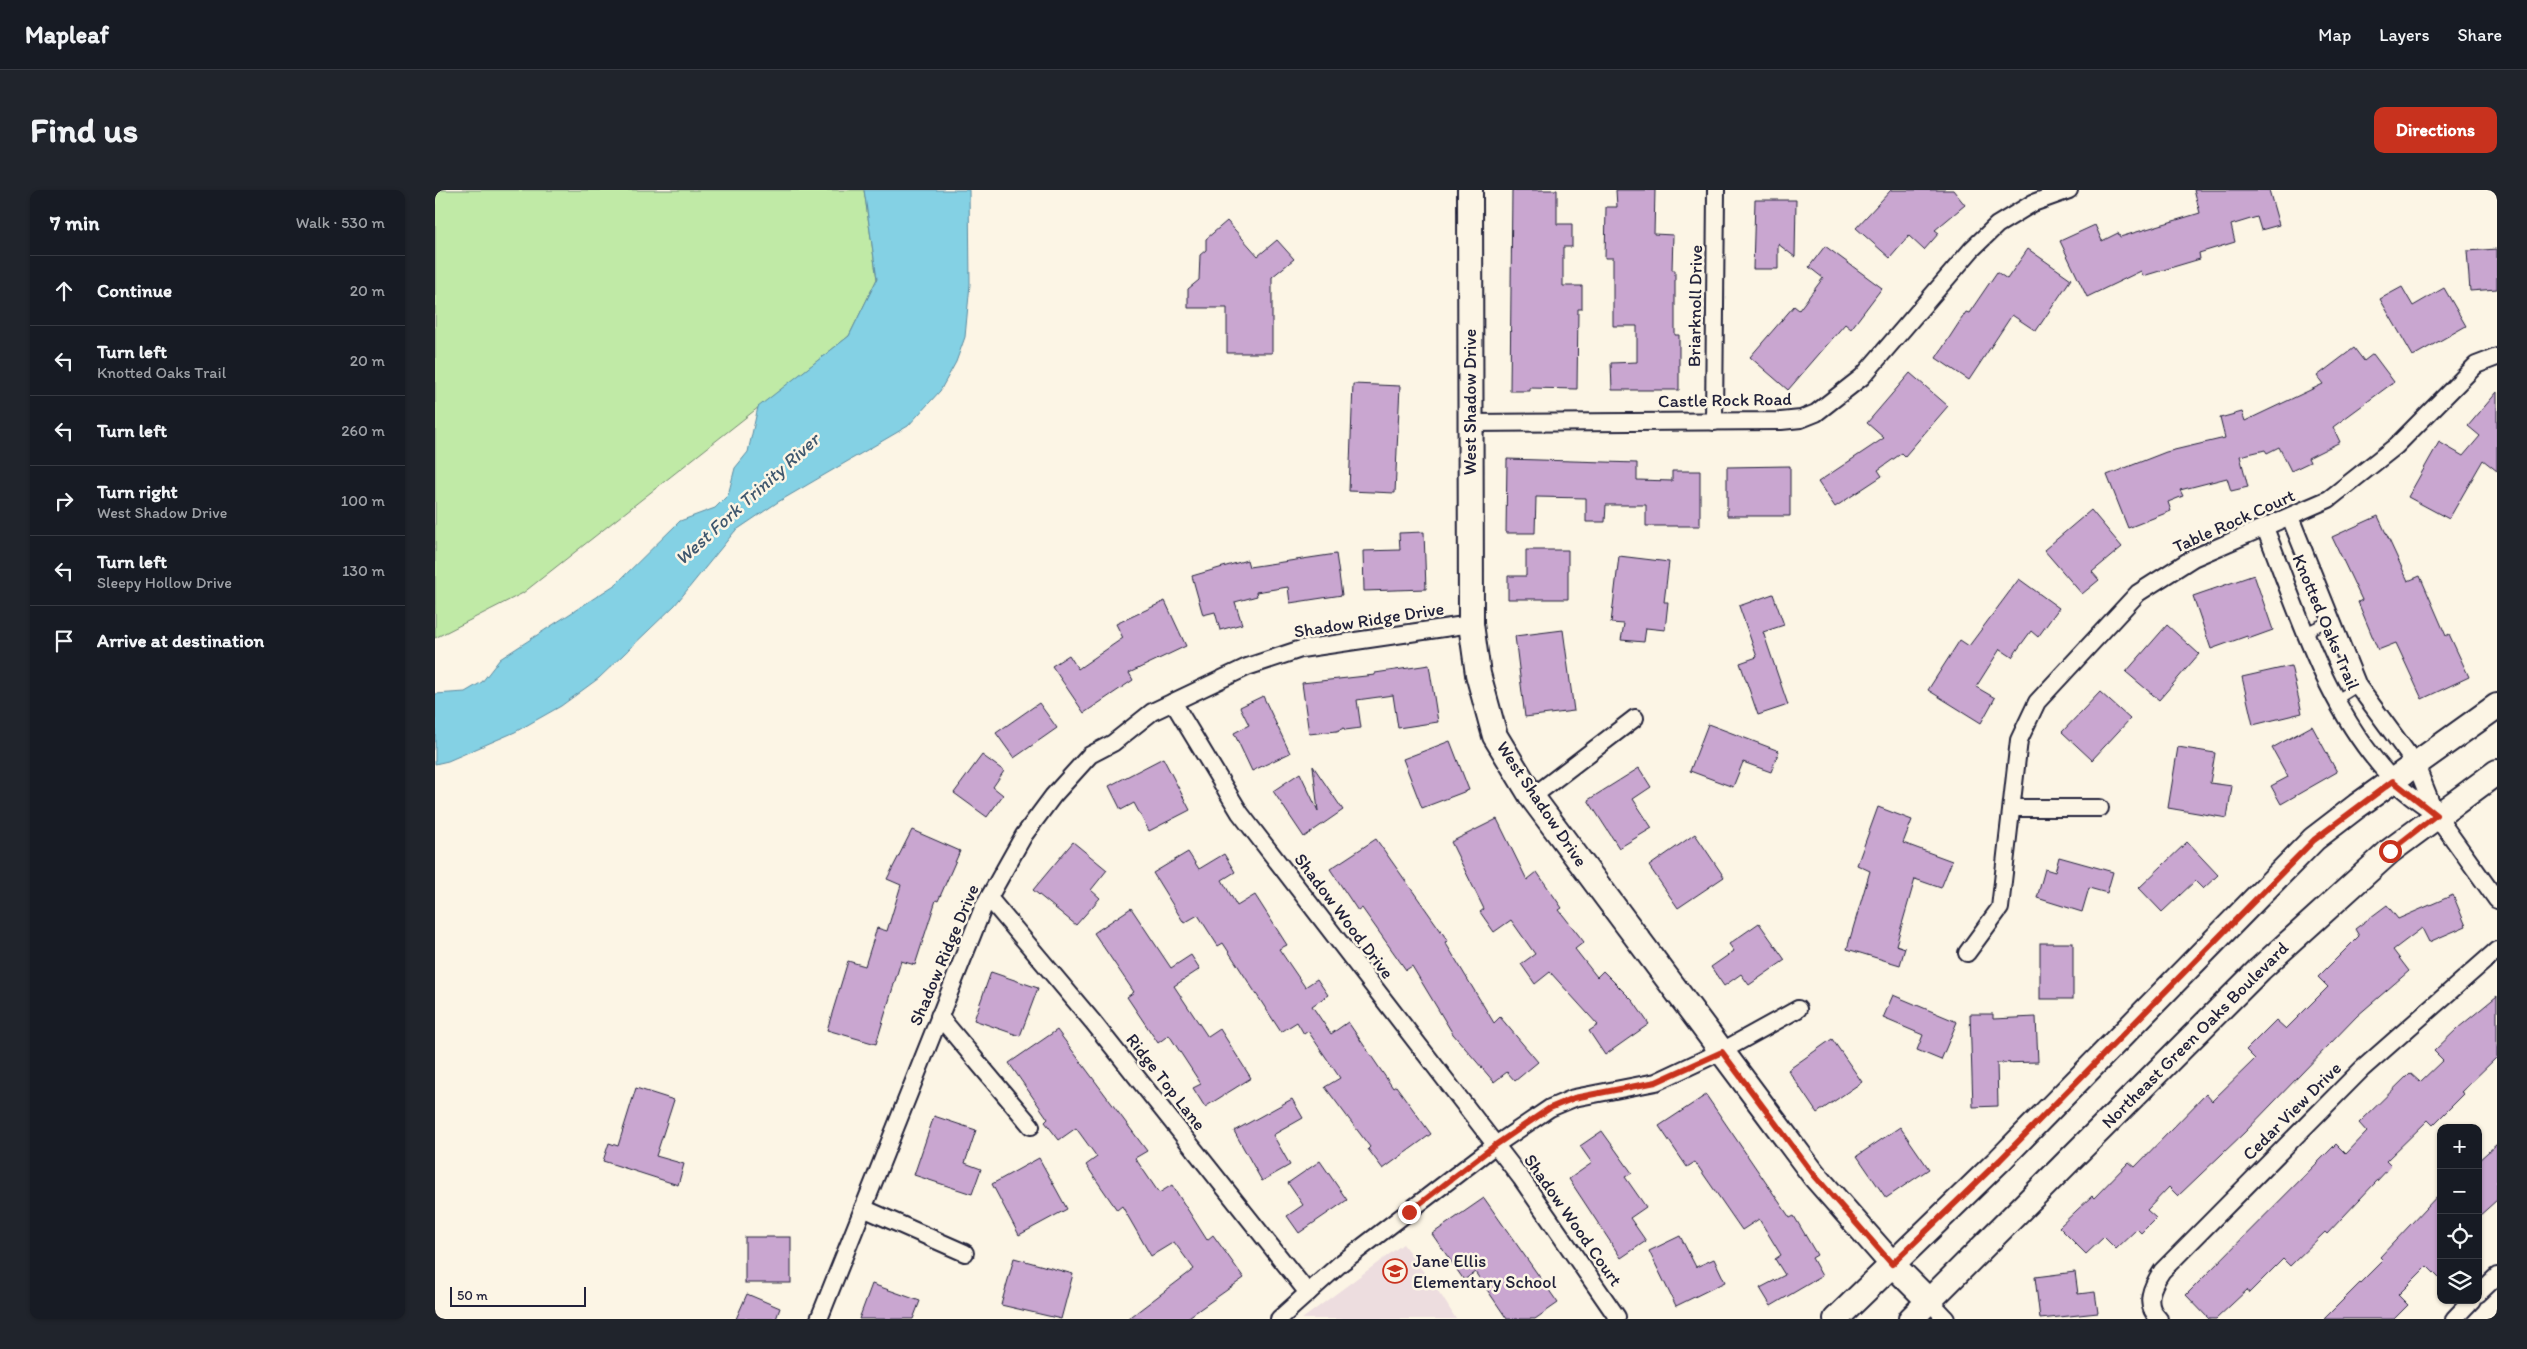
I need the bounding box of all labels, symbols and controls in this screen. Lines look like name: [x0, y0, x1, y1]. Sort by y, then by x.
text: Mapleaf: [25, 20, 109, 49]
text: Map: [2318, 24, 2351, 46]
text: Layers: [2379, 24, 2429, 46]
text: Share: [2457, 24, 2502, 46]
button: Directions: [2374, 107, 2497, 153]
text: Find us: [30, 109, 138, 151]
text: 7 min: [50, 210, 99, 235]
text: Walk · 530 m: [296, 213, 385, 232]
street label: Briarknoll Drive: [1683, 245, 1707, 367]
icon: ahead: [50, 277, 78, 305]
text: Continue: [97, 279, 172, 302]
text: 20 m: [350, 281, 385, 300]
street label: West Shadow Drive: [1459, 329, 1481, 475]
text: Turn left: [97, 340, 167, 363]
icon: left: [50, 347, 78, 375]
text: 20 m: [350, 351, 385, 370]
text: Knotted Oaks Trail: [97, 363, 226, 382]
street label: Castle Rock Road: [1658, 388, 1792, 412]
icon: left: [50, 417, 78, 445]
text: Turn left: [97, 419, 167, 442]
text: 260 m: [341, 421, 385, 440]
water label: West Fork Trinity River: [670, 427, 826, 570]
text: Turn right: [97, 480, 178, 503]
street label: Table Rock Court: [2170, 484, 2299, 558]
icon: right: [50, 487, 78, 515]
text: 100 m: [341, 491, 385, 510]
text: West Shadow Drive: [97, 503, 227, 522]
text: Turn left: [97, 550, 167, 573]
street label: Knotted Oaks Trail: [2287, 551, 2365, 693]
icon: left: [50, 557, 78, 585]
text: 130 m: [342, 561, 385, 580]
text: Sleepy Hollow Drive: [97, 573, 232, 592]
street label: Shadow Ridge Drive: [1292, 597, 1446, 643]
icon: arrive: [50, 627, 78, 655]
text: Arrive at destination: [97, 629, 264, 652]
street label: West Shadow Drive: [1492, 737, 1592, 871]
route start: [2379, 840, 2402, 863]
street label: Shadow Wood Drive: [1290, 849, 1398, 983]
street label: Shadow Ridge Drive: [904, 881, 984, 1029]
street label: Northeast Green Oaks Boulevard: [2097, 937, 2293, 1133]
street label: Ridge Top Lane: [1121, 1029, 1211, 1135]
street label: Cedar View Drive: [2238, 1057, 2346, 1165]
map controls: [2437, 1124, 2482, 1304]
button: +: [2437, 1124, 2482, 1169]
street label: Shadow Wood Court: [1519, 1150, 1627, 1291]
button: −: [2437, 1169, 2482, 1214]
route end: [1398, 1201, 1421, 1224]
button: locate: [2437, 1214, 2482, 1259]
place label: Jane Ellis Elementary School: [1413, 1250, 1557, 1293]
school or university icon: Jane Ellis Elementary School: [1382, 1258, 1408, 1284]
button: layers: [2437, 1259, 2482, 1304]
scale bar: [450, 1284, 586, 1307]
text: 50 m: [457, 1287, 488, 1304]

